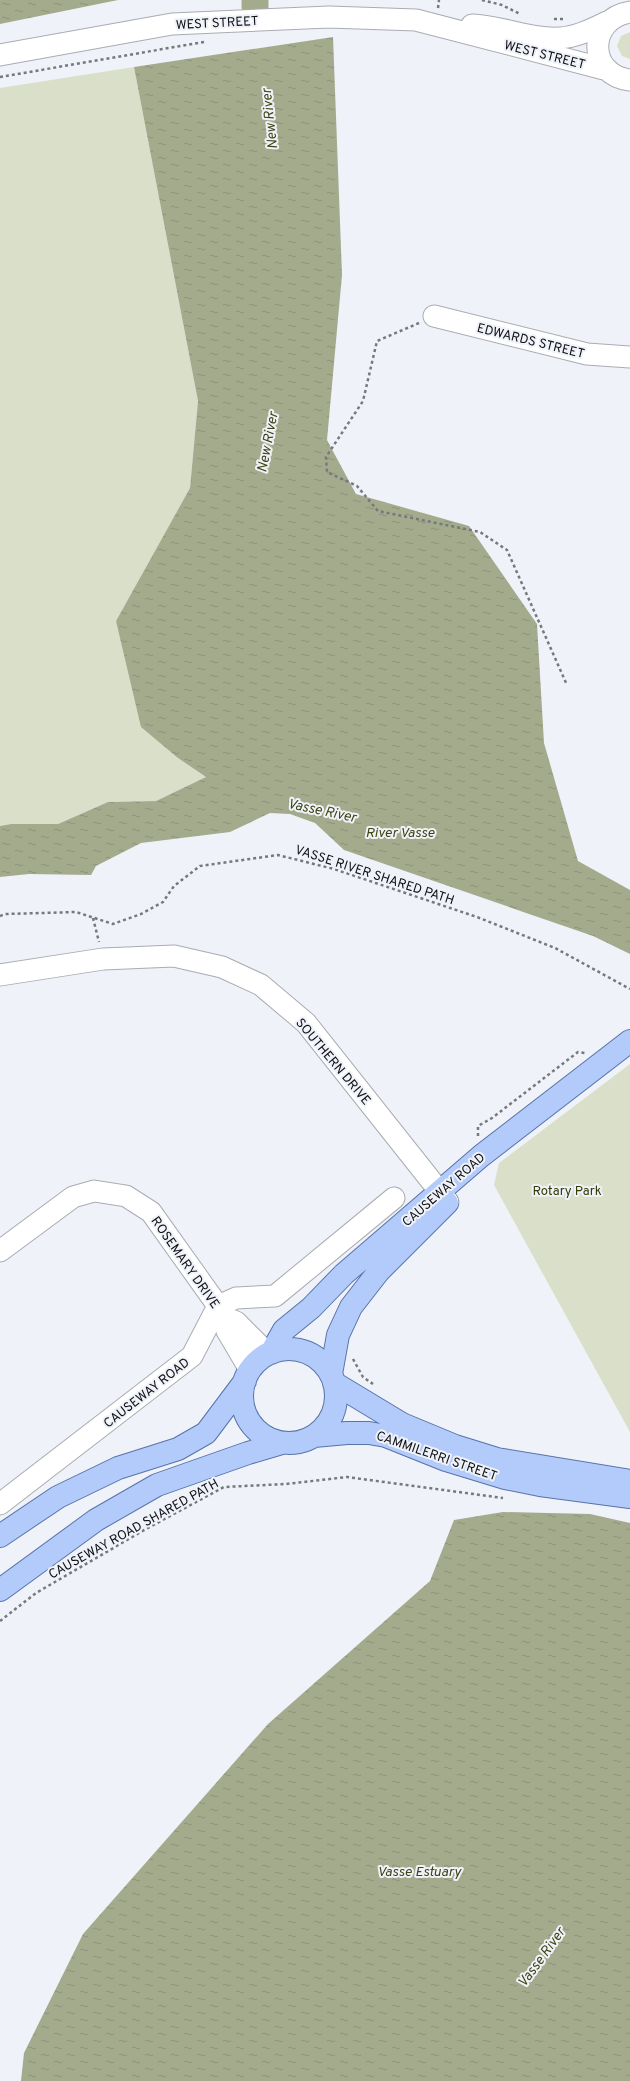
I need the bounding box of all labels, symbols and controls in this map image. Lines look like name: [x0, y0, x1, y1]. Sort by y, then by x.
street label: WEST STREET: [175, 14, 259, 34]
street label: WEST STREET: [502, 38, 587, 74]
water label: New River: [259, 86, 282, 150]
street label: EDWARDS STREET: [475, 321, 586, 363]
water label: New River: [254, 409, 283, 474]
water label: Vasse River: [286, 796, 359, 827]
water label: River Vasse: [365, 825, 435, 842]
street label: VASSE RIVER SHARED PATH: [293, 843, 456, 909]
street label: SOUTHERN DRIVE: [291, 1016, 373, 1109]
street label: CAUSEWAY ROAD: [400, 1150, 489, 1231]
park label: Rotary Park: [532, 1184, 602, 1200]
street label: ROSEMARY DRIVE: [147, 1214, 222, 1312]
street label: CAUSEWAY ROAD: [101, 1355, 193, 1432]
street label: CAMMILERRI STREET: [374, 1429, 499, 1485]
street label: CAUSEWAY ROAD SHARED PATH: [46, 1476, 222, 1583]
water label: Vasse Estuary: [377, 1864, 462, 1881]
water label: Vasse River: [515, 1923, 571, 1991]

